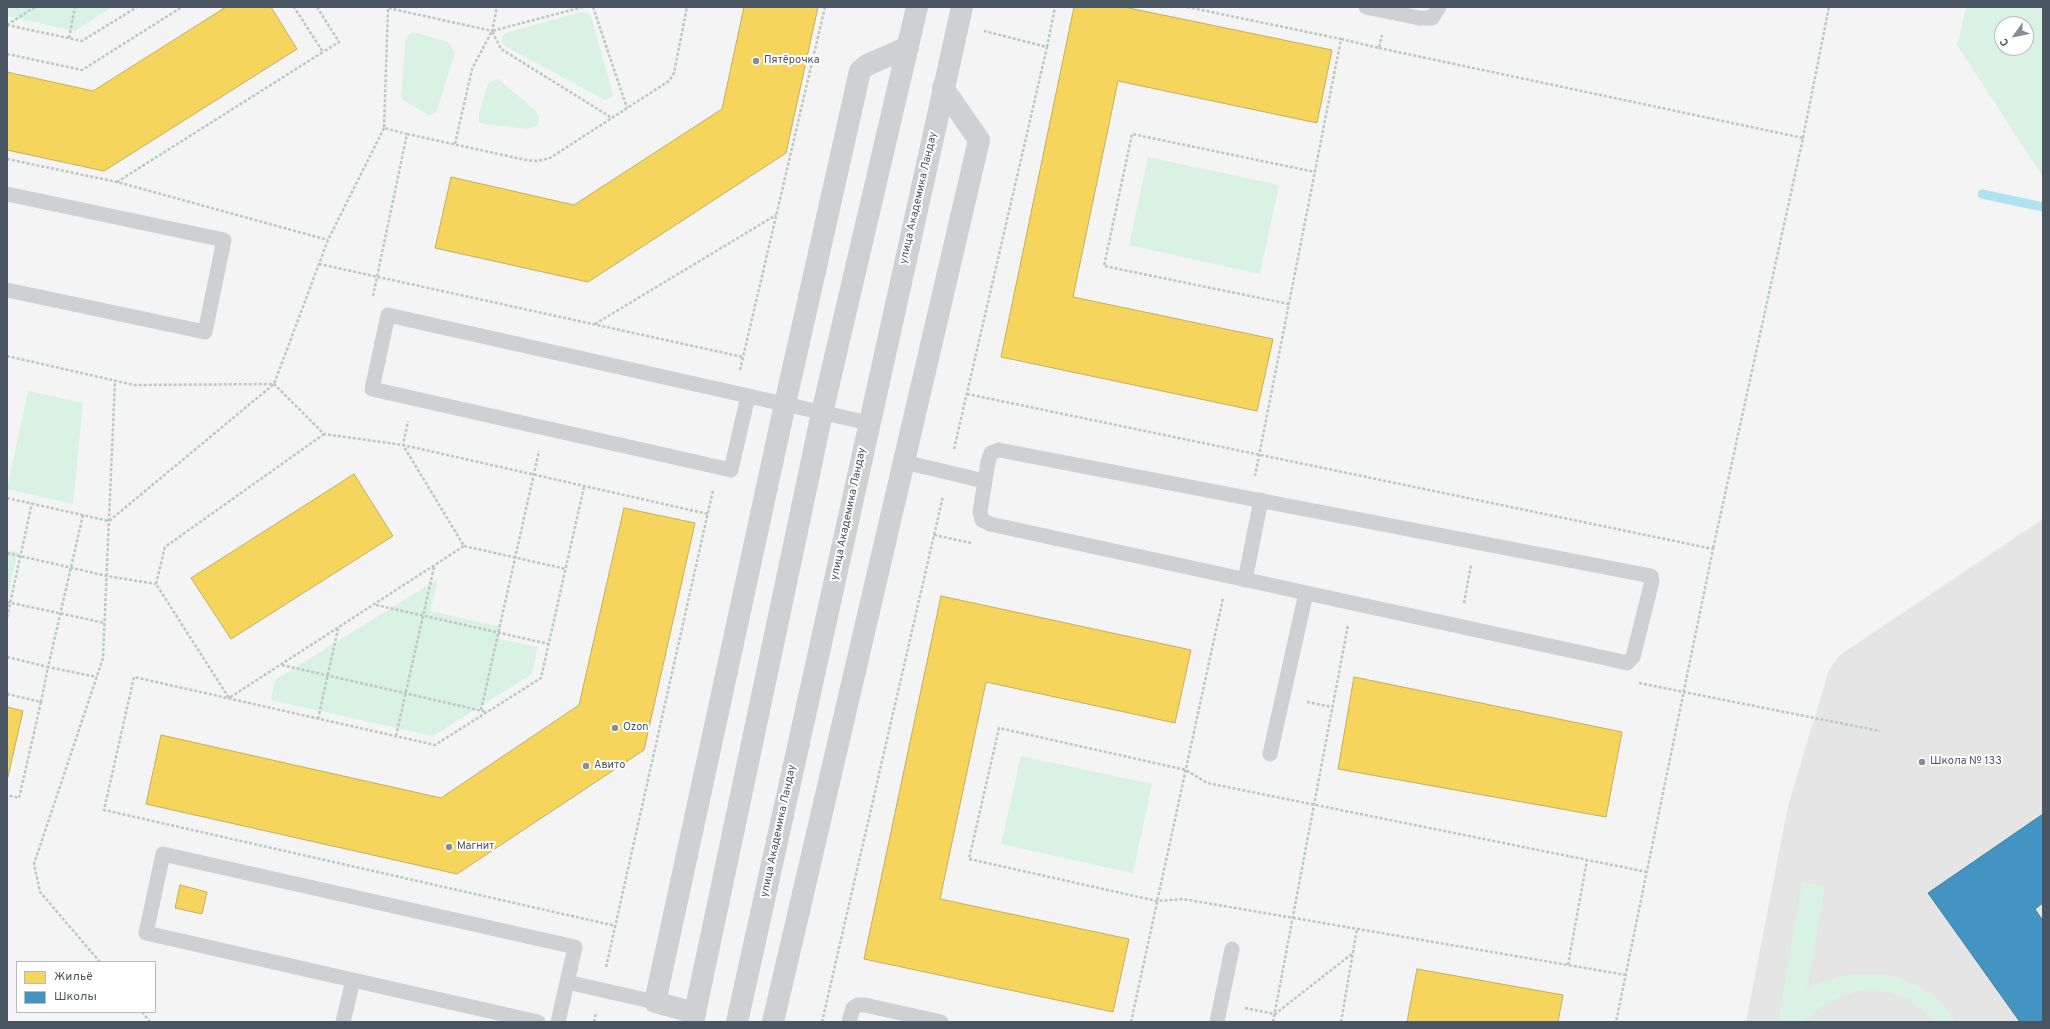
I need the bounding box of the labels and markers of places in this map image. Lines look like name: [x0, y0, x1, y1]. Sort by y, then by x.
place label: Пятёрочка: [764, 54, 820, 68]
marker: Пятёрочка: [751, 56, 761, 66]
place label: Ozon: [623, 721, 649, 735]
marker: Ozon: [610, 723, 620, 733]
place label: Школа № 133: [1930, 755, 2002, 769]
marker: Школа № 133: [1917, 757, 1927, 767]
place label: Авито: [594, 759, 625, 773]
marker: Авито: [581, 761, 591, 771]
place label: Магнит: [457, 840, 494, 854]
marker: Магнит: [444, 842, 454, 852]

